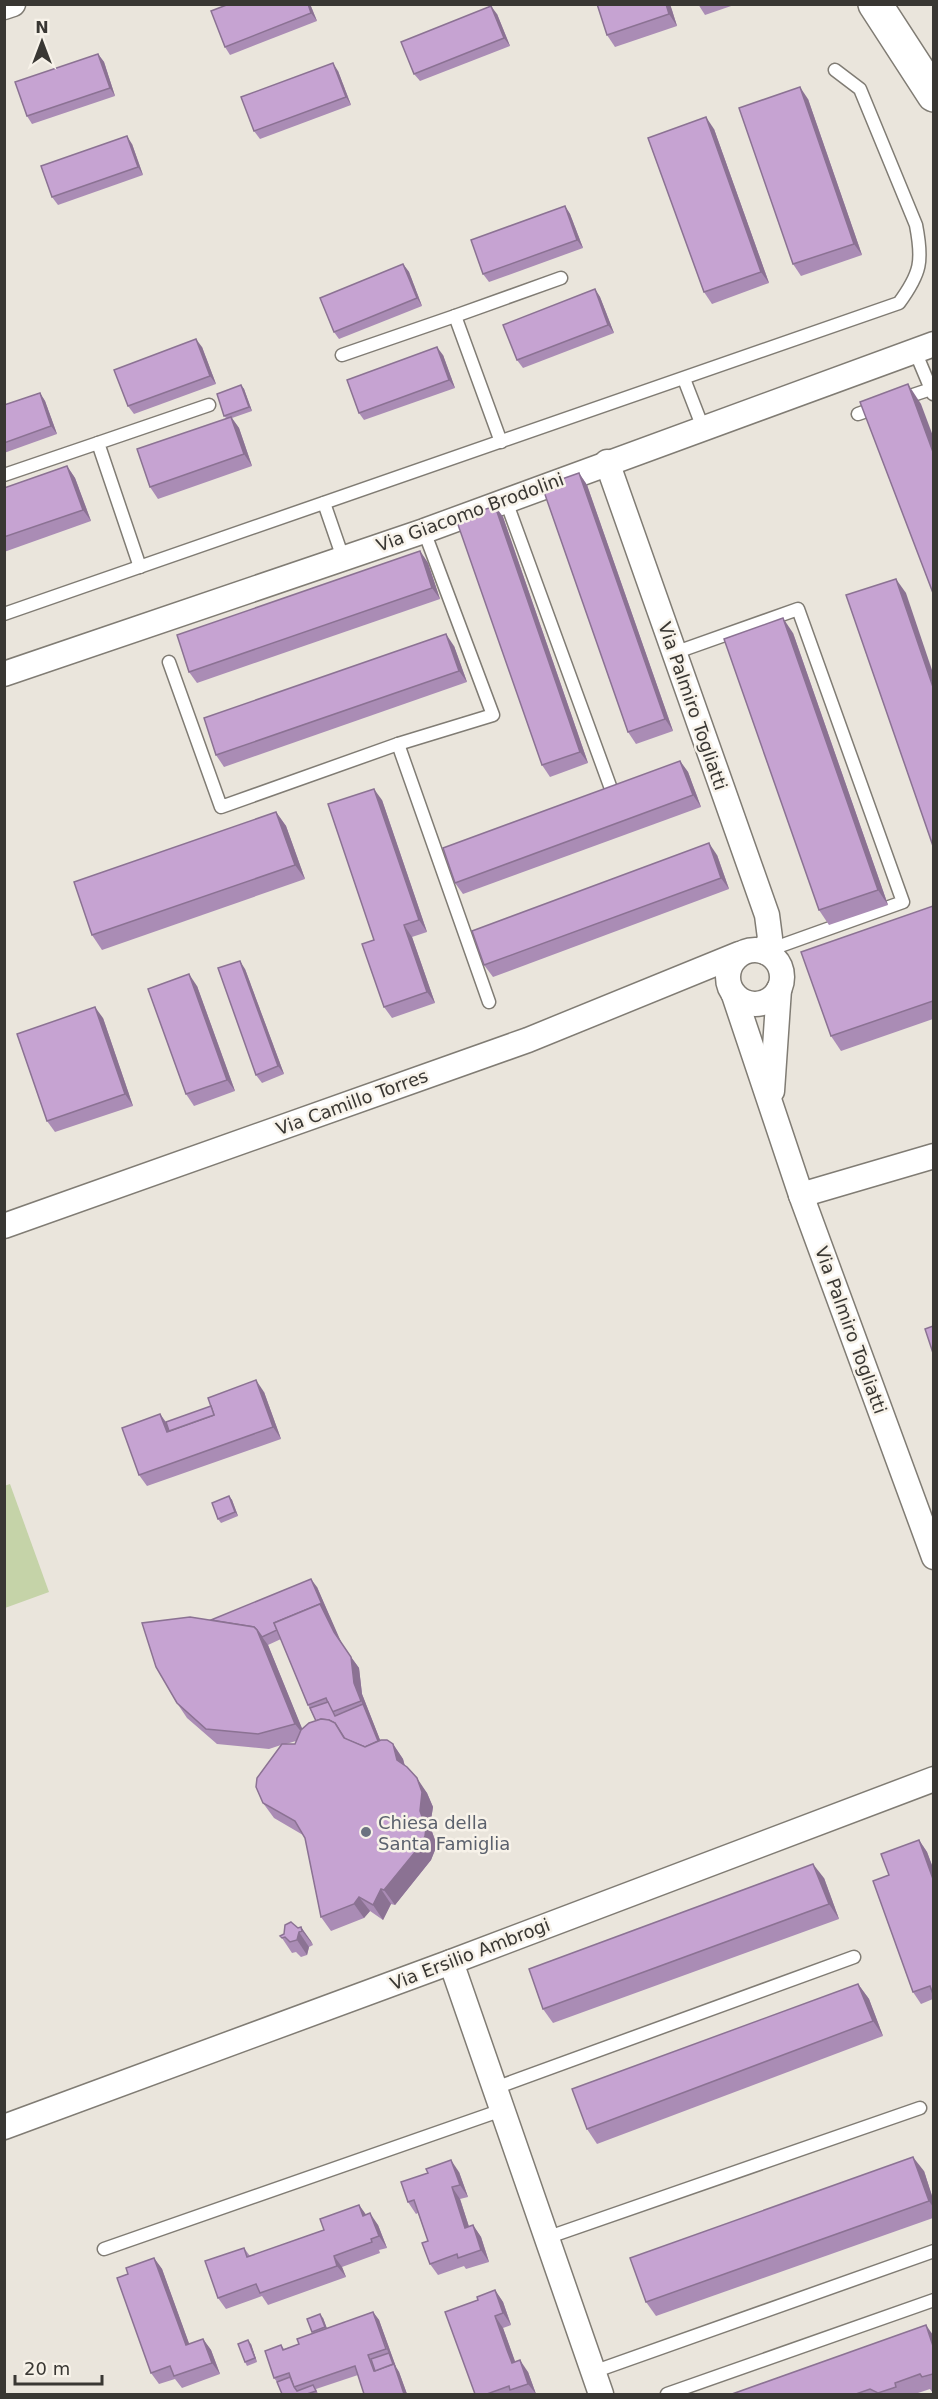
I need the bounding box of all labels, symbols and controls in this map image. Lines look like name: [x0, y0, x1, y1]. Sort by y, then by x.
north arrow: [12, 12, 72, 72]
text: N: [35, 18, 49, 37]
street label: Via Giacomo Brodolini: [373, 468, 567, 556]
street label: Via Palmiro Togliatti: [654, 619, 732, 793]
street label: Via Camillo Torres: [273, 1065, 431, 1139]
street label: Via Palmiro Togliatti: [811, 1243, 891, 1417]
place label: Chiesa della Santa Famiglia: [378, 1812, 510, 1854]
marker: Chiesa della Santa Famiglia: [359, 1825, 373, 1839]
street label: Via Ersilio Ambrogi: [387, 1914, 553, 1994]
scale bar: [15, 2348, 102, 2386]
text: 20 m: [24, 2358, 70, 2379]

